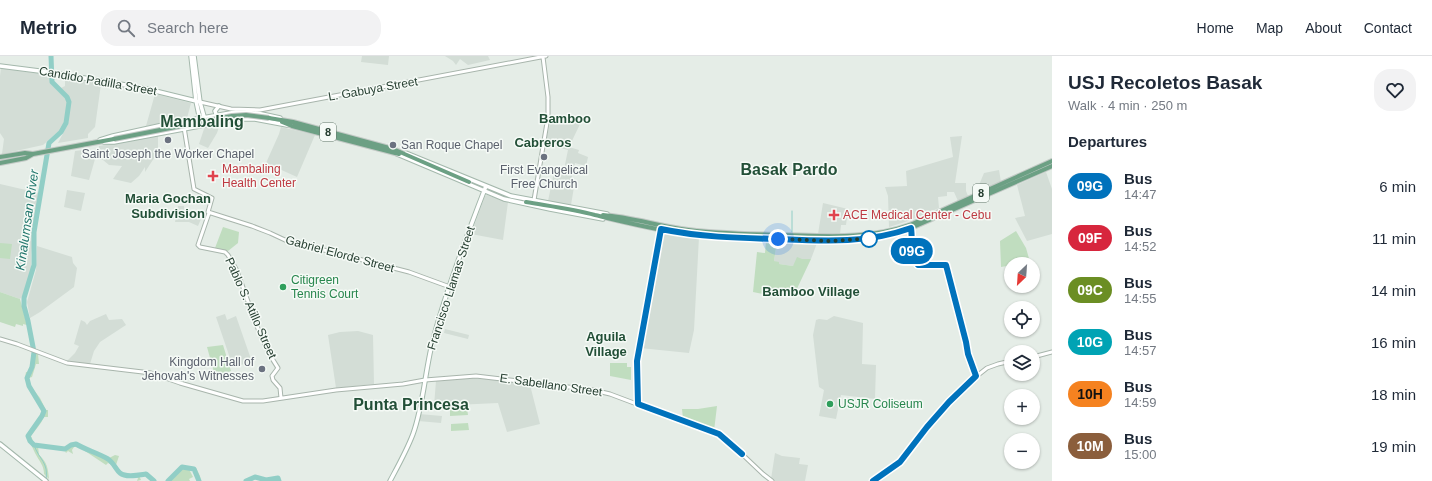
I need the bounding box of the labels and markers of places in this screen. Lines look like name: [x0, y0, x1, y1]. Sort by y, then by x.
marker: Saint Joseph the Worker Chapel: [163, 135, 173, 145]
place label: San Roque Chapel: [401, 138, 502, 152]
marker: San Roque Chapel: [388, 140, 398, 150]
place label: Saint Joseph the Worker Chapel: [82, 147, 254, 161]
marker: First Evangelical Free Church: [539, 152, 549, 162]
place label: Mambaling Health Center: [222, 162, 296, 190]
place label: First Evangelical Free Church: [500, 163, 588, 191]
marker: Mambaling Health Center: [207, 170, 219, 182]
place label: ACE Medical Center - Cebu: [843, 208, 991, 222]
marker: ACE Medical Center - Cebu: [828, 209, 840, 221]
unlabelled marker: [860, 230, 878, 248]
place label: Citigreen Tennis Court: [291, 273, 359, 301]
marker: Citigreen Tennis Court: [278, 282, 288, 292]
place label: Kingdom Hall of Jehovah's Witnesses: [142, 355, 255, 383]
marker: Kingdom Hall of Jehovah's Witnesses: [257, 364, 267, 374]
place label: USJR Coliseum: [838, 397, 923, 411]
marker: USJR Coliseum: [825, 399, 835, 409]

